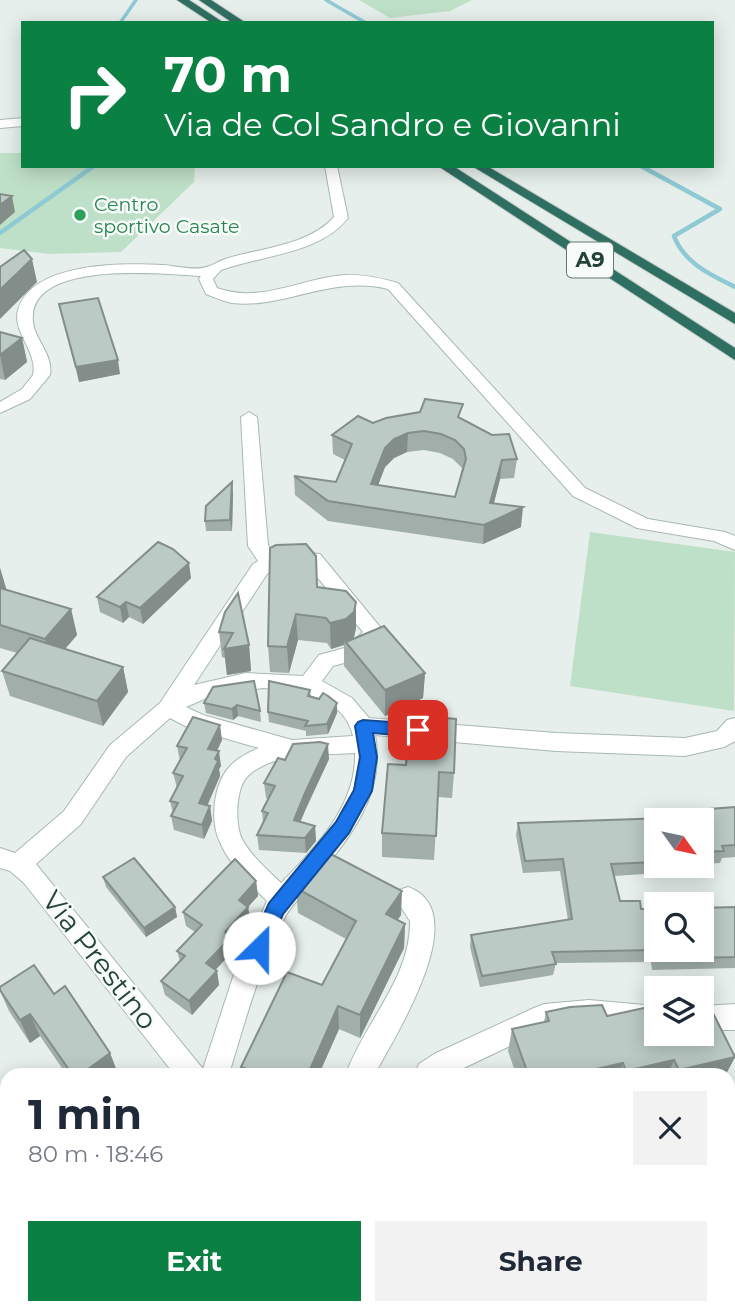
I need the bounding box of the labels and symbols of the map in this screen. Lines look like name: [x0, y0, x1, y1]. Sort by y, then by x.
place label: Centro sportivo Casate: [94, 193, 240, 238]
marker: Centro sportivo Casate: [72, 207, 88, 223]
road number: A9: [567, 243, 613, 278]
pin: [388, 700, 448, 760]
north arrow: [644, 808, 714, 878]
street label: Via Prestino: [35, 884, 165, 1036]
position arrow: [222, 911, 296, 985]

